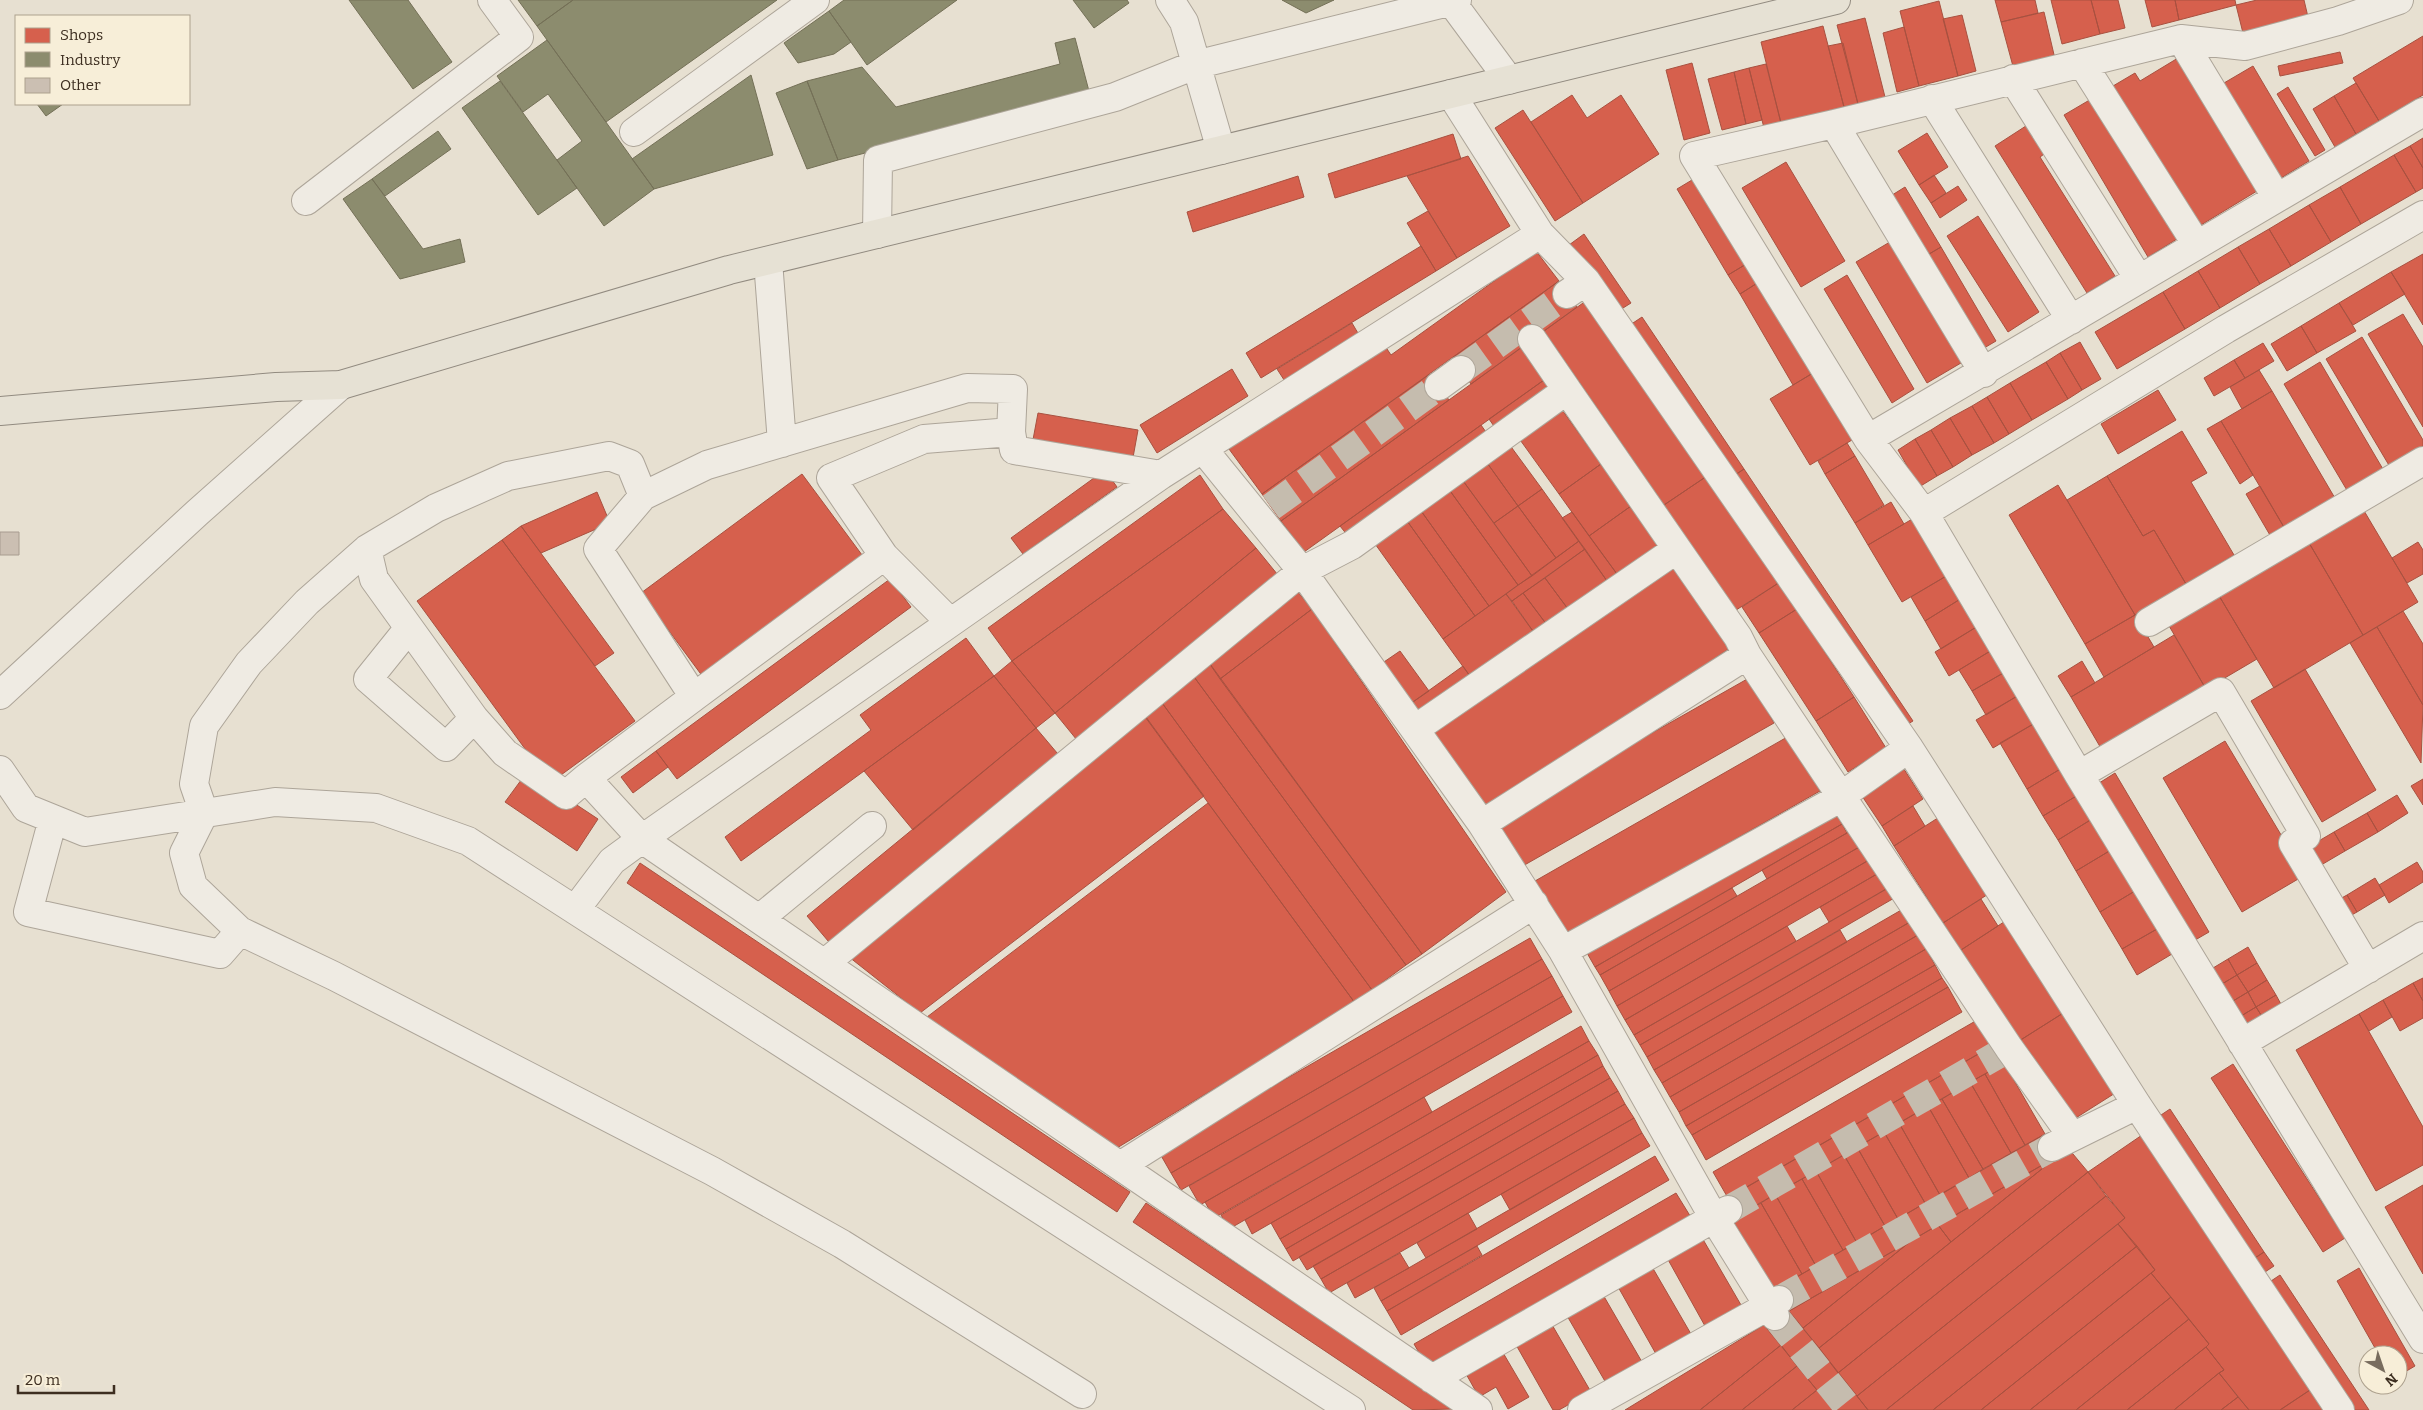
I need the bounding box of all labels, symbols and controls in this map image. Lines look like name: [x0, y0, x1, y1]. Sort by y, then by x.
legend: [15, 15, 190, 105]
text: Shops: [60, 26, 103, 44]
text: Industry: [60, 51, 120, 69]
text: Other: [60, 76, 101, 94]
north arrow: [2358, 1345, 2408, 1395]
scale bar: [18, 1362, 114, 1394]
text: N: [2381, 1370, 2401, 1390]
text: 20 m: [25, 1371, 61, 1389]

